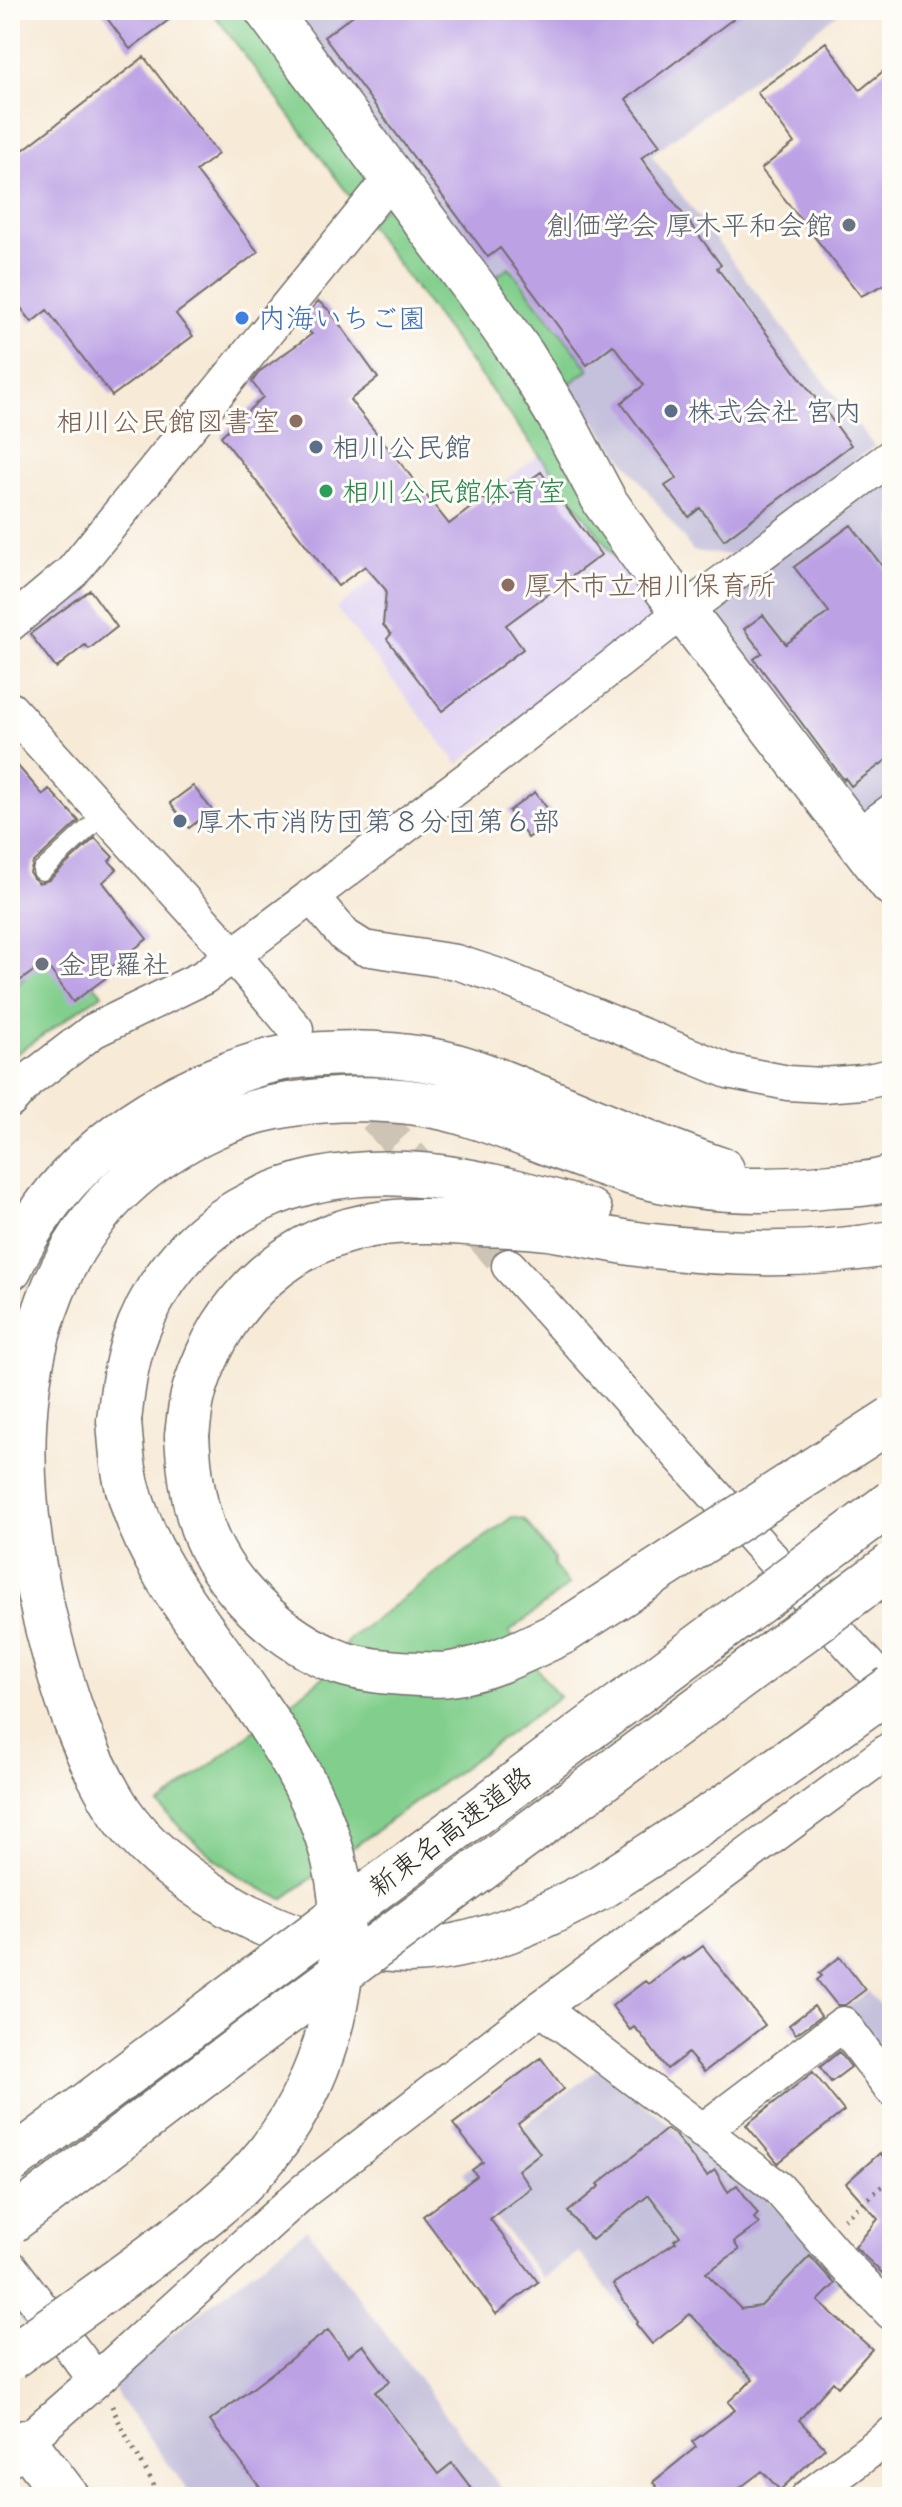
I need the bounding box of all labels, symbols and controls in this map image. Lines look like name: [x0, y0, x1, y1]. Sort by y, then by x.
place label: 創価学会 厚木平和会館: [546, 207, 833, 243]
marker: 創価学会 厚木平和会館: [840, 216, 858, 234]
place label: 内海いちご園: [258, 300, 426, 336]
marker: 内海いちご園: [233, 309, 251, 327]
place label: 株式会社 宮内: [687, 393, 862, 429]
marker: 株式会社 宮内: [662, 402, 680, 420]
place label: 相川公民館図書室: [56, 403, 280, 439]
marker: 相川公民館図書室: [287, 412, 305, 430]
place label: 相川公民館: [332, 429, 472, 465]
marker: 相川公民館: [307, 438, 325, 456]
place label: 相川公民館体育室: [342, 473, 566, 509]
marker: 相川公民館体育室: [317, 482, 335, 500]
place label: 厚木市立相川保育所: [524, 567, 776, 603]
marker: 厚木市立相川保育所: [499, 576, 517, 594]
place label: 厚木市消防団第８分団第６部: [196, 803, 560, 839]
marker: 厚木市消防団第８分団第６部: [171, 812, 189, 830]
place label: 金毘羅社: [58, 946, 170, 982]
marker: 金毘羅社: [33, 955, 51, 973]
street label: 新東名高速道路: [361, 1758, 539, 1904]

